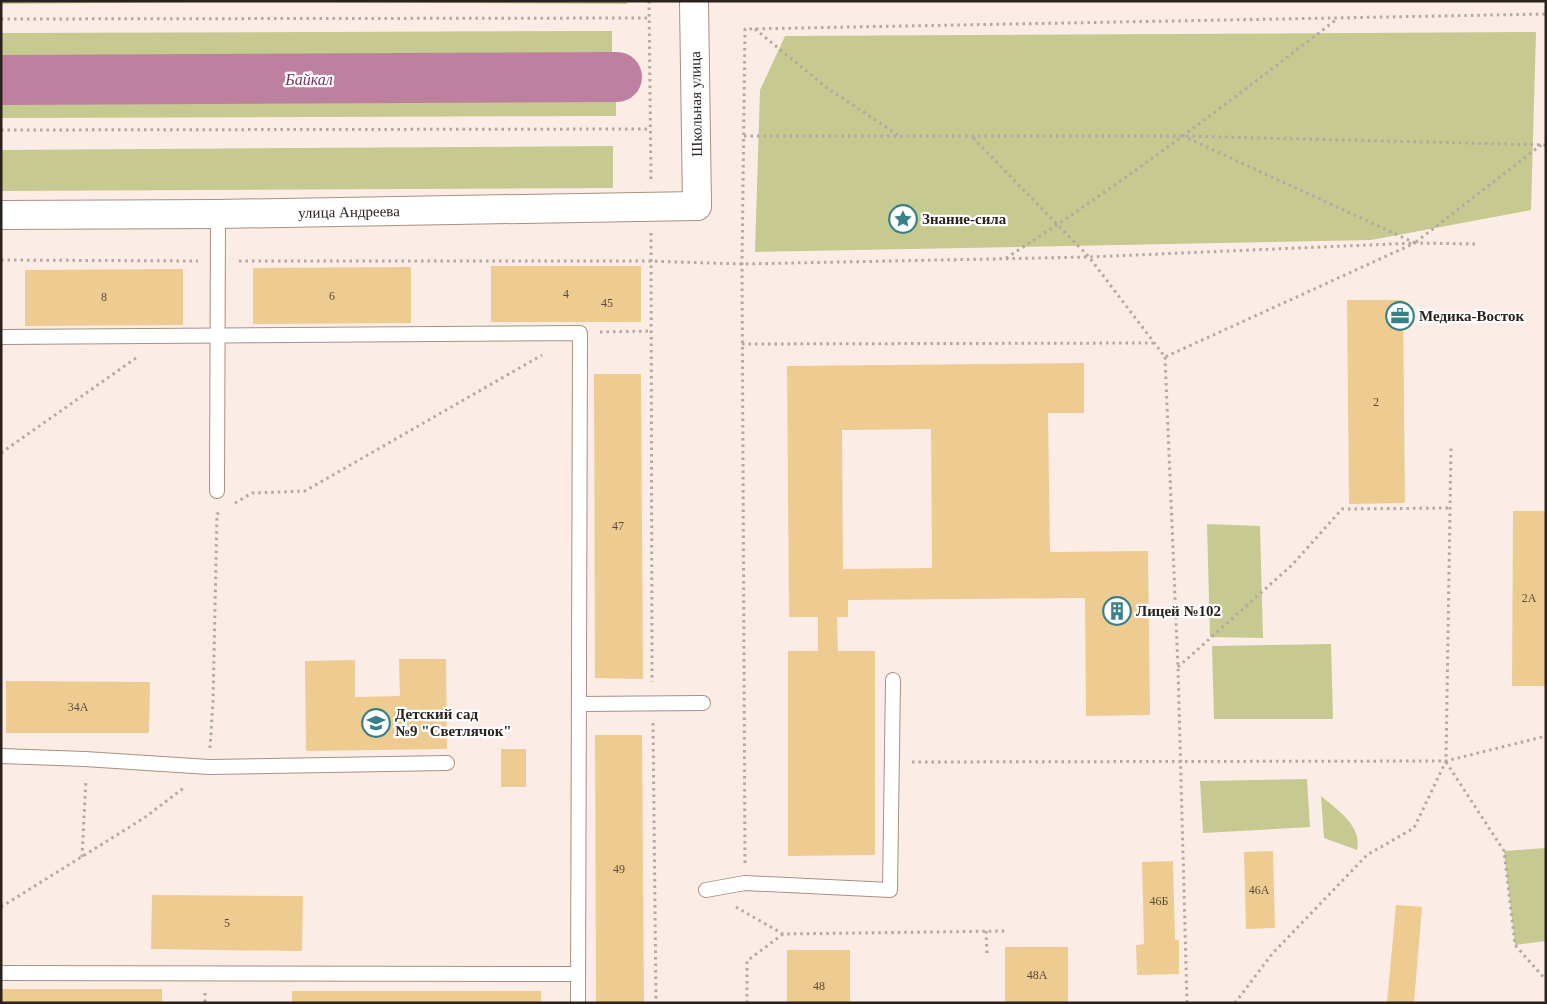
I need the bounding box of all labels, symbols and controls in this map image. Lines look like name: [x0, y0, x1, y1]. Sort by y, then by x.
street label: Школьная улица: [687, 51, 705, 157]
water label: Байкал: [284, 71, 333, 88]
street label: улица Андреева: [298, 203, 400, 221]
place icon: Знание-сила: [888, 204, 918, 234]
place label: Знание-сила: [922, 211, 1007, 227]
house number: 4: [563, 287, 569, 301]
house number: 6: [329, 289, 335, 303]
house number: 8: [101, 290, 107, 304]
house number: 45: [601, 296, 613, 310]
office icon: Медика-Восток: [1385, 301, 1415, 331]
place label: Медика-Восток: [1419, 308, 1524, 324]
house number: 2: [1373, 395, 1379, 409]
house number: 47: [612, 519, 624, 533]
house number: 2А: [1522, 591, 1537, 605]
building icon: Лицей №102: [1102, 596, 1132, 626]
place label: Лицей №102: [1136, 603, 1221, 619]
house number: 34А: [68, 700, 89, 714]
place label: Детский сад №9 "Светлячок": [395, 706, 512, 739]
school or university icon: Детский сад №9 "Светлячок": [361, 708, 391, 738]
house number: 49: [613, 862, 625, 876]
house number: 46А: [1249, 883, 1270, 897]
house number: 46Б: [1150, 894, 1169, 908]
house number: 5: [224, 916, 230, 930]
house number: 48А: [1027, 968, 1048, 982]
house number: 48: [813, 979, 825, 993]

